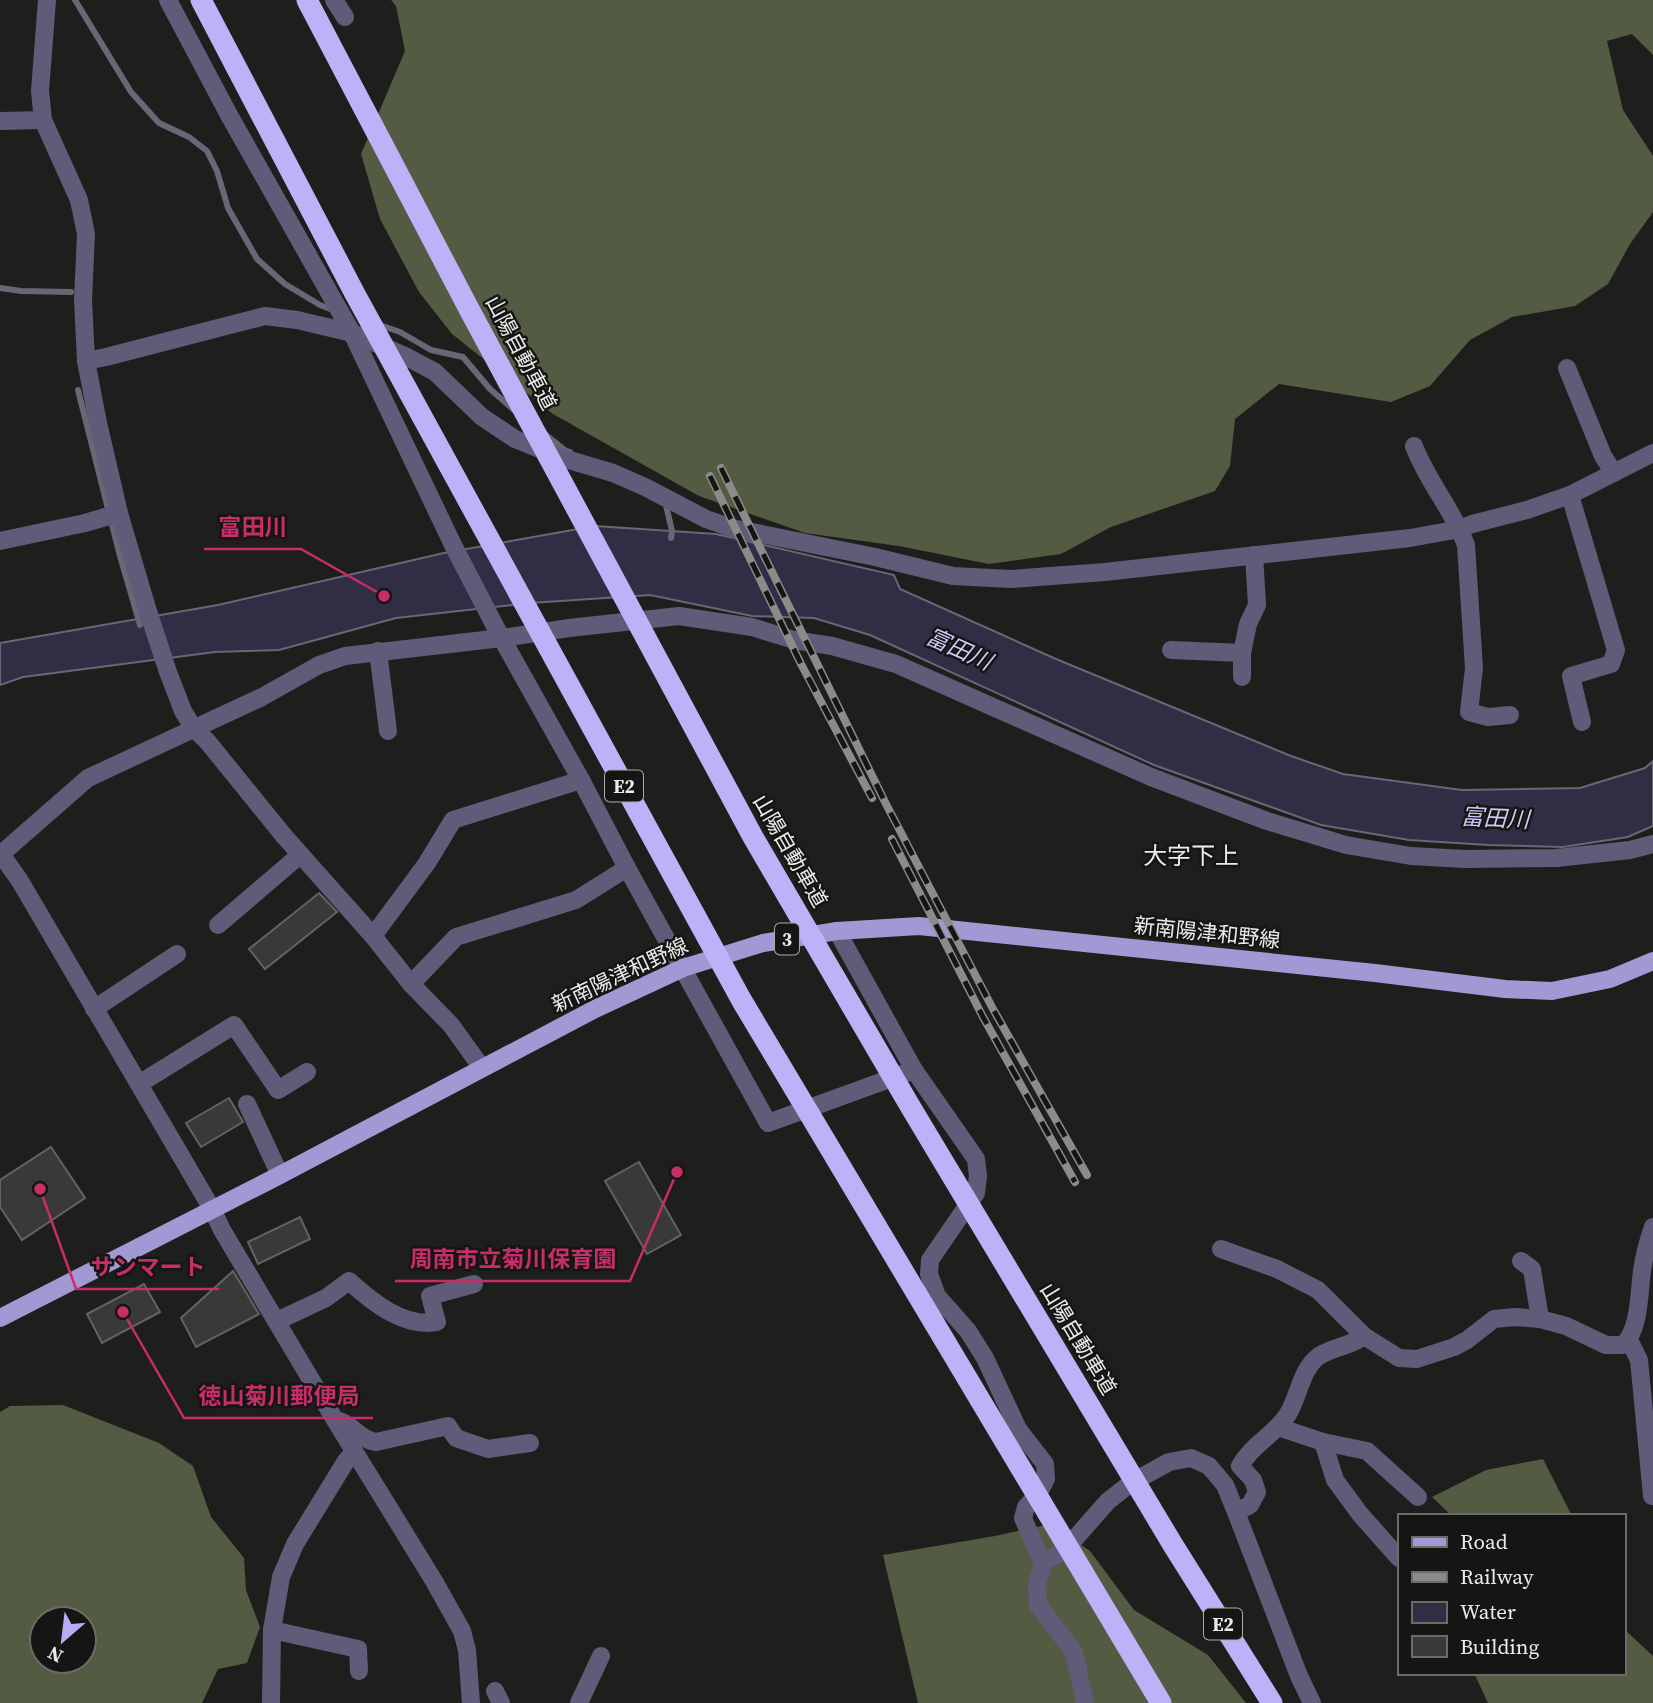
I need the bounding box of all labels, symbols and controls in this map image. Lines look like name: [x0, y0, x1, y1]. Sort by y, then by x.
street label: 山陽自動車道: [479, 290, 564, 415]
callout: 富田川: [204, 505, 301, 549]
text: 富田川: [219, 511, 288, 543]
water label: 富田川: [921, 620, 1000, 679]
road number: E2: [605, 771, 643, 802]
street label: 山陽自動車道: [746, 789, 834, 913]
water label: 富田川: [1460, 800, 1533, 836]
district label: 大字下上: [1143, 839, 1239, 872]
street label: 新南陽津和野線: [1132, 910, 1282, 955]
road number: 3: [775, 923, 799, 954]
street label: 新南陽津和野線: [547, 930, 693, 1019]
callout: 周南市立菊川保育園: [395, 1237, 630, 1281]
text: 周南市立菊川保育園: [410, 1243, 617, 1275]
callout: サンマート: [76, 1245, 219, 1289]
text: サンマート: [91, 1251, 206, 1283]
street label: 山陽自動車道: [1034, 1277, 1123, 1400]
callout: 徳山菊川郵便局: [184, 1374, 373, 1418]
text: 徳山菊川郵便局: [199, 1380, 360, 1412]
legend: [1398, 1514, 1625, 1675]
text: Road: [1460, 1527, 1508, 1556]
text: Railway: [1460, 1562, 1534, 1591]
text: Water: [1460, 1597, 1516, 1626]
north arrow: [28, 1605, 98, 1675]
road number: E2: [1204, 1608, 1242, 1640]
text: Building: [1460, 1632, 1539, 1661]
text: N: [43, 1640, 67, 1670]

